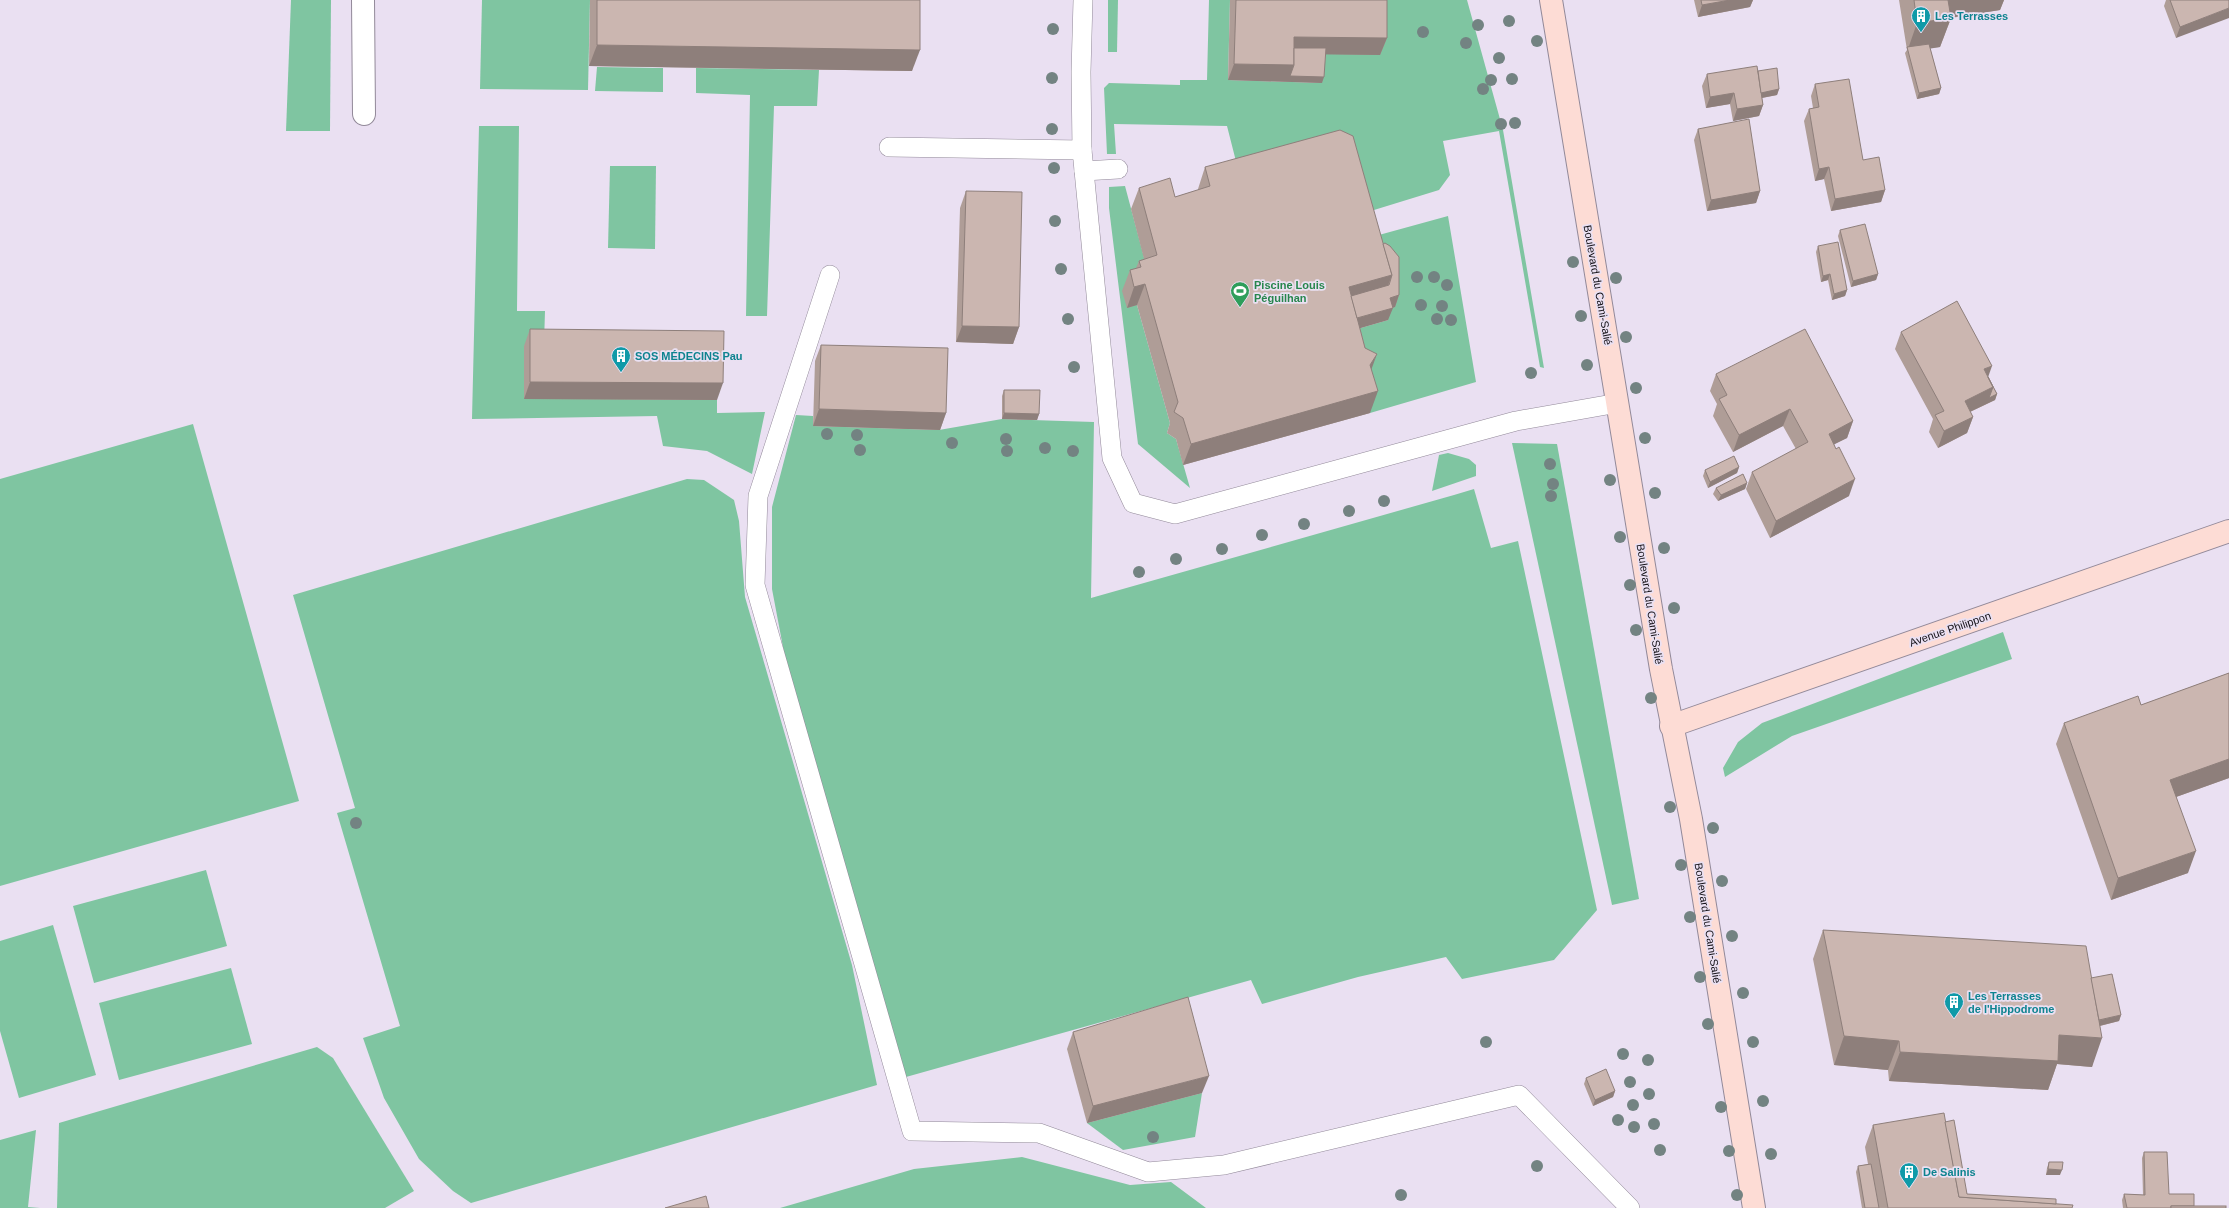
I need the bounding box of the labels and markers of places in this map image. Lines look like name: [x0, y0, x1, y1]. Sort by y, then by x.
building icon: Les Terrasses: [1910, 5, 1932, 33]
place label: Les Terrasses: [1935, 10, 2008, 22]
place label: Piscine Louis Péguilhan: [1254, 279, 1325, 304]
sports icon: Piscine Louis Péguilhan: [1229, 280, 1251, 308]
building icon: SOS MÉDECINS Pau: [610, 345, 632, 373]
place label: SOS MÉDECINS Pau: [635, 350, 743, 362]
place label: Les Terrasses de l'Hippodrome: [1968, 990, 2054, 1015]
building icon: Les Terrasses de l'Hippodrome: [1943, 991, 1965, 1019]
building icon: De Salinis: [1898, 1161, 1920, 1189]
place label: De Salinis: [1923, 1166, 1976, 1178]

